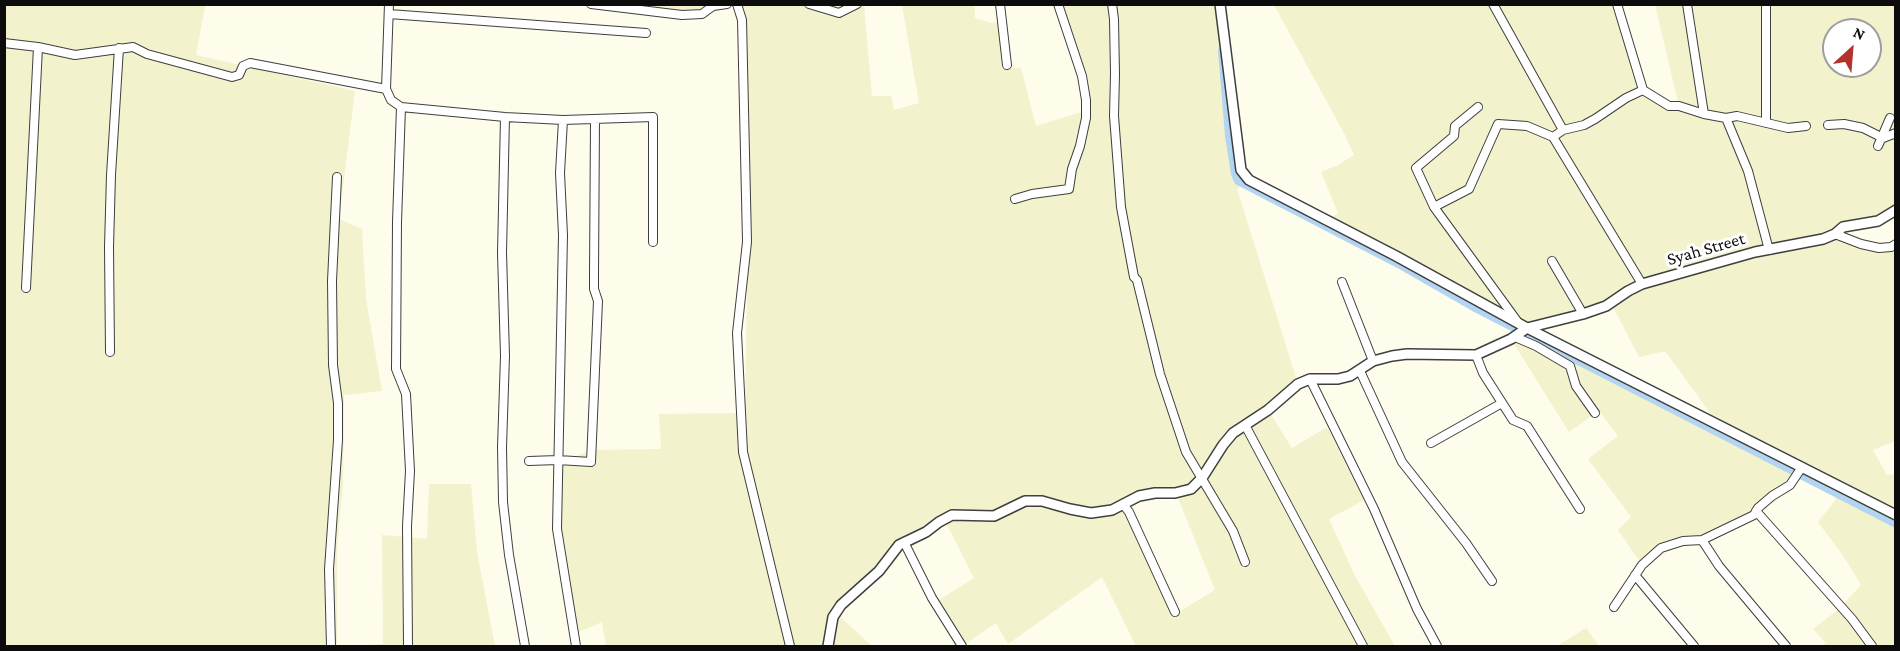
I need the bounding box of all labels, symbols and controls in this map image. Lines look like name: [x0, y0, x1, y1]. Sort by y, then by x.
north arrow: [1822, 18, 1882, 78]
text: N: [1851, 23, 1868, 43]
street label: Syah Street: [1665, 228, 1747, 270]

